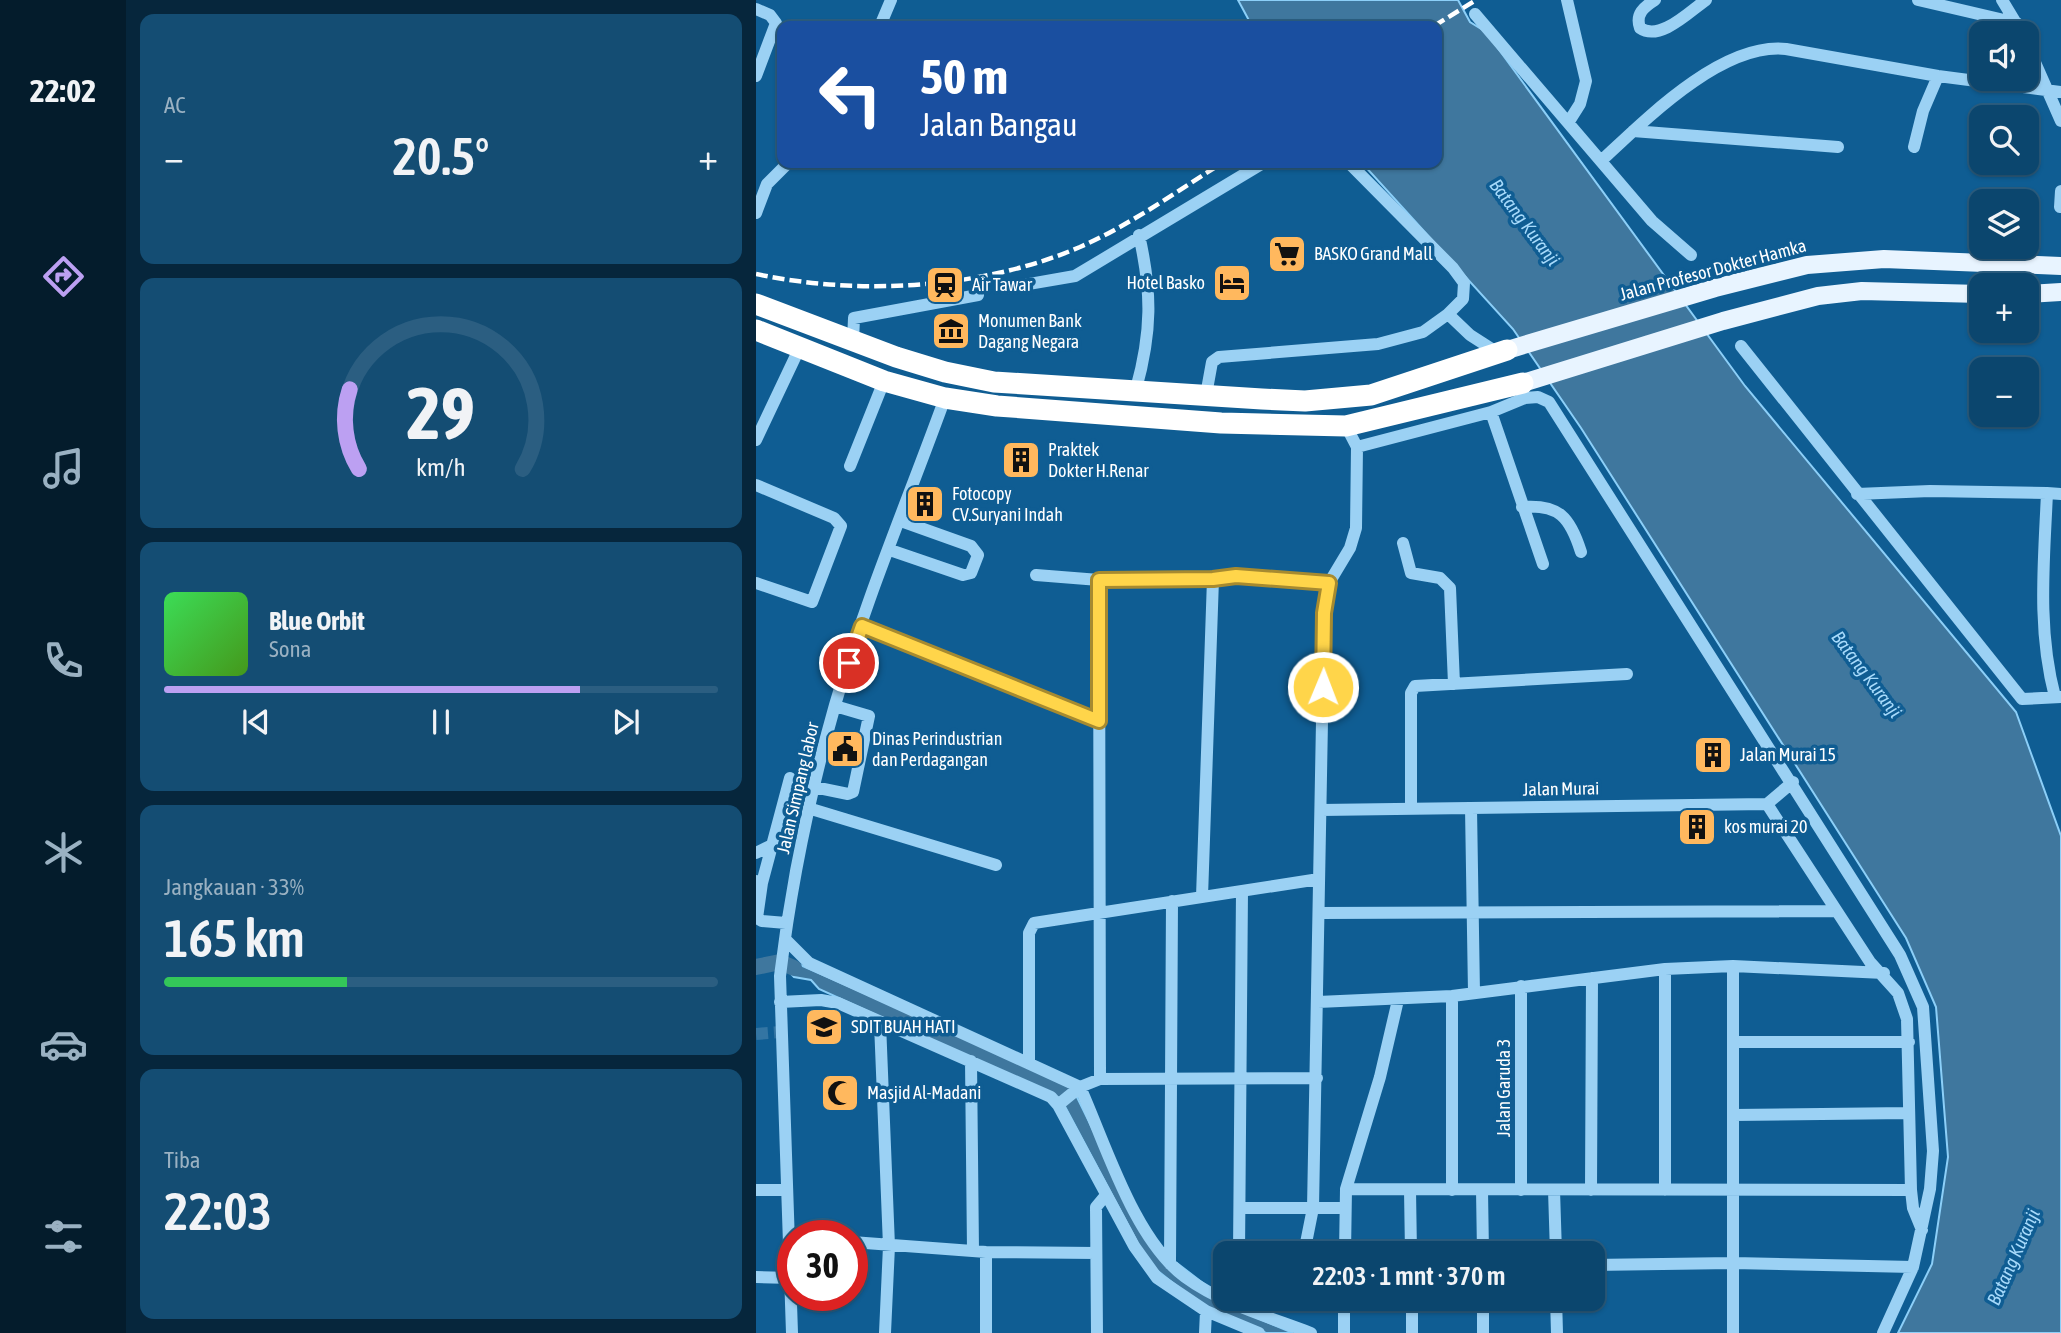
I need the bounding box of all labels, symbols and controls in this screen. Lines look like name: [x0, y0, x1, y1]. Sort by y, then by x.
map controls: [1969, 21, 2039, 427]
button: sound: [1969, 21, 2039, 91]
text: 50 m: [920, 48, 1008, 104]
icon: left: [805, 49, 896, 140]
text: 22:02: [30, 72, 96, 109]
text: AC: [164, 92, 186, 118]
button: search: [1969, 105, 2039, 175]
text: Jalan Bangau: [920, 106, 1077, 143]
text: 20.5°: [393, 126, 489, 186]
text: −: [164, 135, 184, 178]
text: +: [698, 135, 718, 178]
water label: Batang Kuranji: [1485, 174, 1565, 270]
button: layers: [1969, 189, 2039, 259]
supermarket icon: BASKO Grand Mall: [1266, 233, 1308, 275]
street label: Jalan Profesor Dokter Hamka: [1617, 234, 1808, 305]
place label: BASKO Grand Mall: [1314, 243, 1433, 264]
icon: directions: [39, 252, 88, 301]
hotel icon: Hotel Basko: [1211, 262, 1253, 304]
station icon: Air Tawar: [924, 264, 966, 306]
place label: Hotel Basko: [1126, 272, 1205, 293]
button: +: [1969, 273, 2039, 343]
place label: Air Tawar: [972, 274, 1033, 295]
museum icon: Monumen Bank Dagang Negara: [930, 310, 972, 352]
place label: Monumen Bank Dagang Negara: [978, 310, 1082, 352]
button: −: [1969, 357, 2039, 427]
text: 29: [407, 371, 475, 454]
building icon: Praktek Dokter H.Renar: [1000, 439, 1042, 481]
place label: Praktek Dokter H.Renar: [1048, 439, 1149, 481]
icon: music: [39, 444, 88, 493]
text: km/h: [416, 452, 466, 480]
building icon: Fotocopy CV.Suryani Indah: [904, 483, 946, 525]
place label: Fotocopy CV.Suryani Indah: [952, 483, 1063, 525]
text: Blue Orbit: [269, 606, 365, 636]
water label: Batang Kuranji: [1827, 626, 1907, 722]
pin: [819, 633, 879, 693]
icon: phone: [39, 636, 88, 685]
text: Sona: [269, 636, 311, 662]
icon: arrive: [830, 644, 868, 682]
position arrow: [1286, 650, 1360, 724]
icon: previous: [237, 703, 275, 741]
icon: pause: [422, 703, 460, 741]
icon: next: [607, 703, 645, 741]
street label: Jalan Simpang labor: [772, 719, 823, 856]
public building icon: Dinas Perindustrian dan Perdagangan: [824, 728, 866, 770]
place label: Dinas Perindustrian dan Perdagangan: [872, 728, 1002, 770]
building icon: Jalan Murai 15: [1692, 734, 1734, 776]
place label: Jalan Murai 15: [1740, 744, 1836, 765]
street label: Jalan Murai: [1522, 777, 1600, 800]
building icon: kos murai 20: [1676, 806, 1718, 848]
place label: kos murai 20: [1724, 816, 1807, 837]
icon: climate: [39, 828, 88, 877]
text: Jangkauan · 33%: [164, 874, 304, 900]
text: 165 km: [164, 908, 305, 968]
school or university icon: SDIT BUAH HATI: [803, 1006, 845, 1048]
place label: SDIT BUAH HATI: [851, 1016, 956, 1037]
icon: car: [39, 1020, 88, 1069]
street label: Jalan Garuda 3: [1493, 1039, 1514, 1137]
mosque icon: Masjid Al-Madani: [819, 1072, 861, 1114]
place label: Masjid Al-Madani: [867, 1082, 981, 1103]
text: Tiba: [164, 1147, 201, 1173]
text: 22:03: [164, 1181, 272, 1241]
water label: Batang Kuranji: [1982, 1206, 2044, 1308]
icon: filters: [39, 1212, 88, 1261]
speed limit sign: 30: [777, 1220, 868, 1311]
text: 22:03 · 1 mnt · 370 m: [1313, 1261, 1505, 1291]

